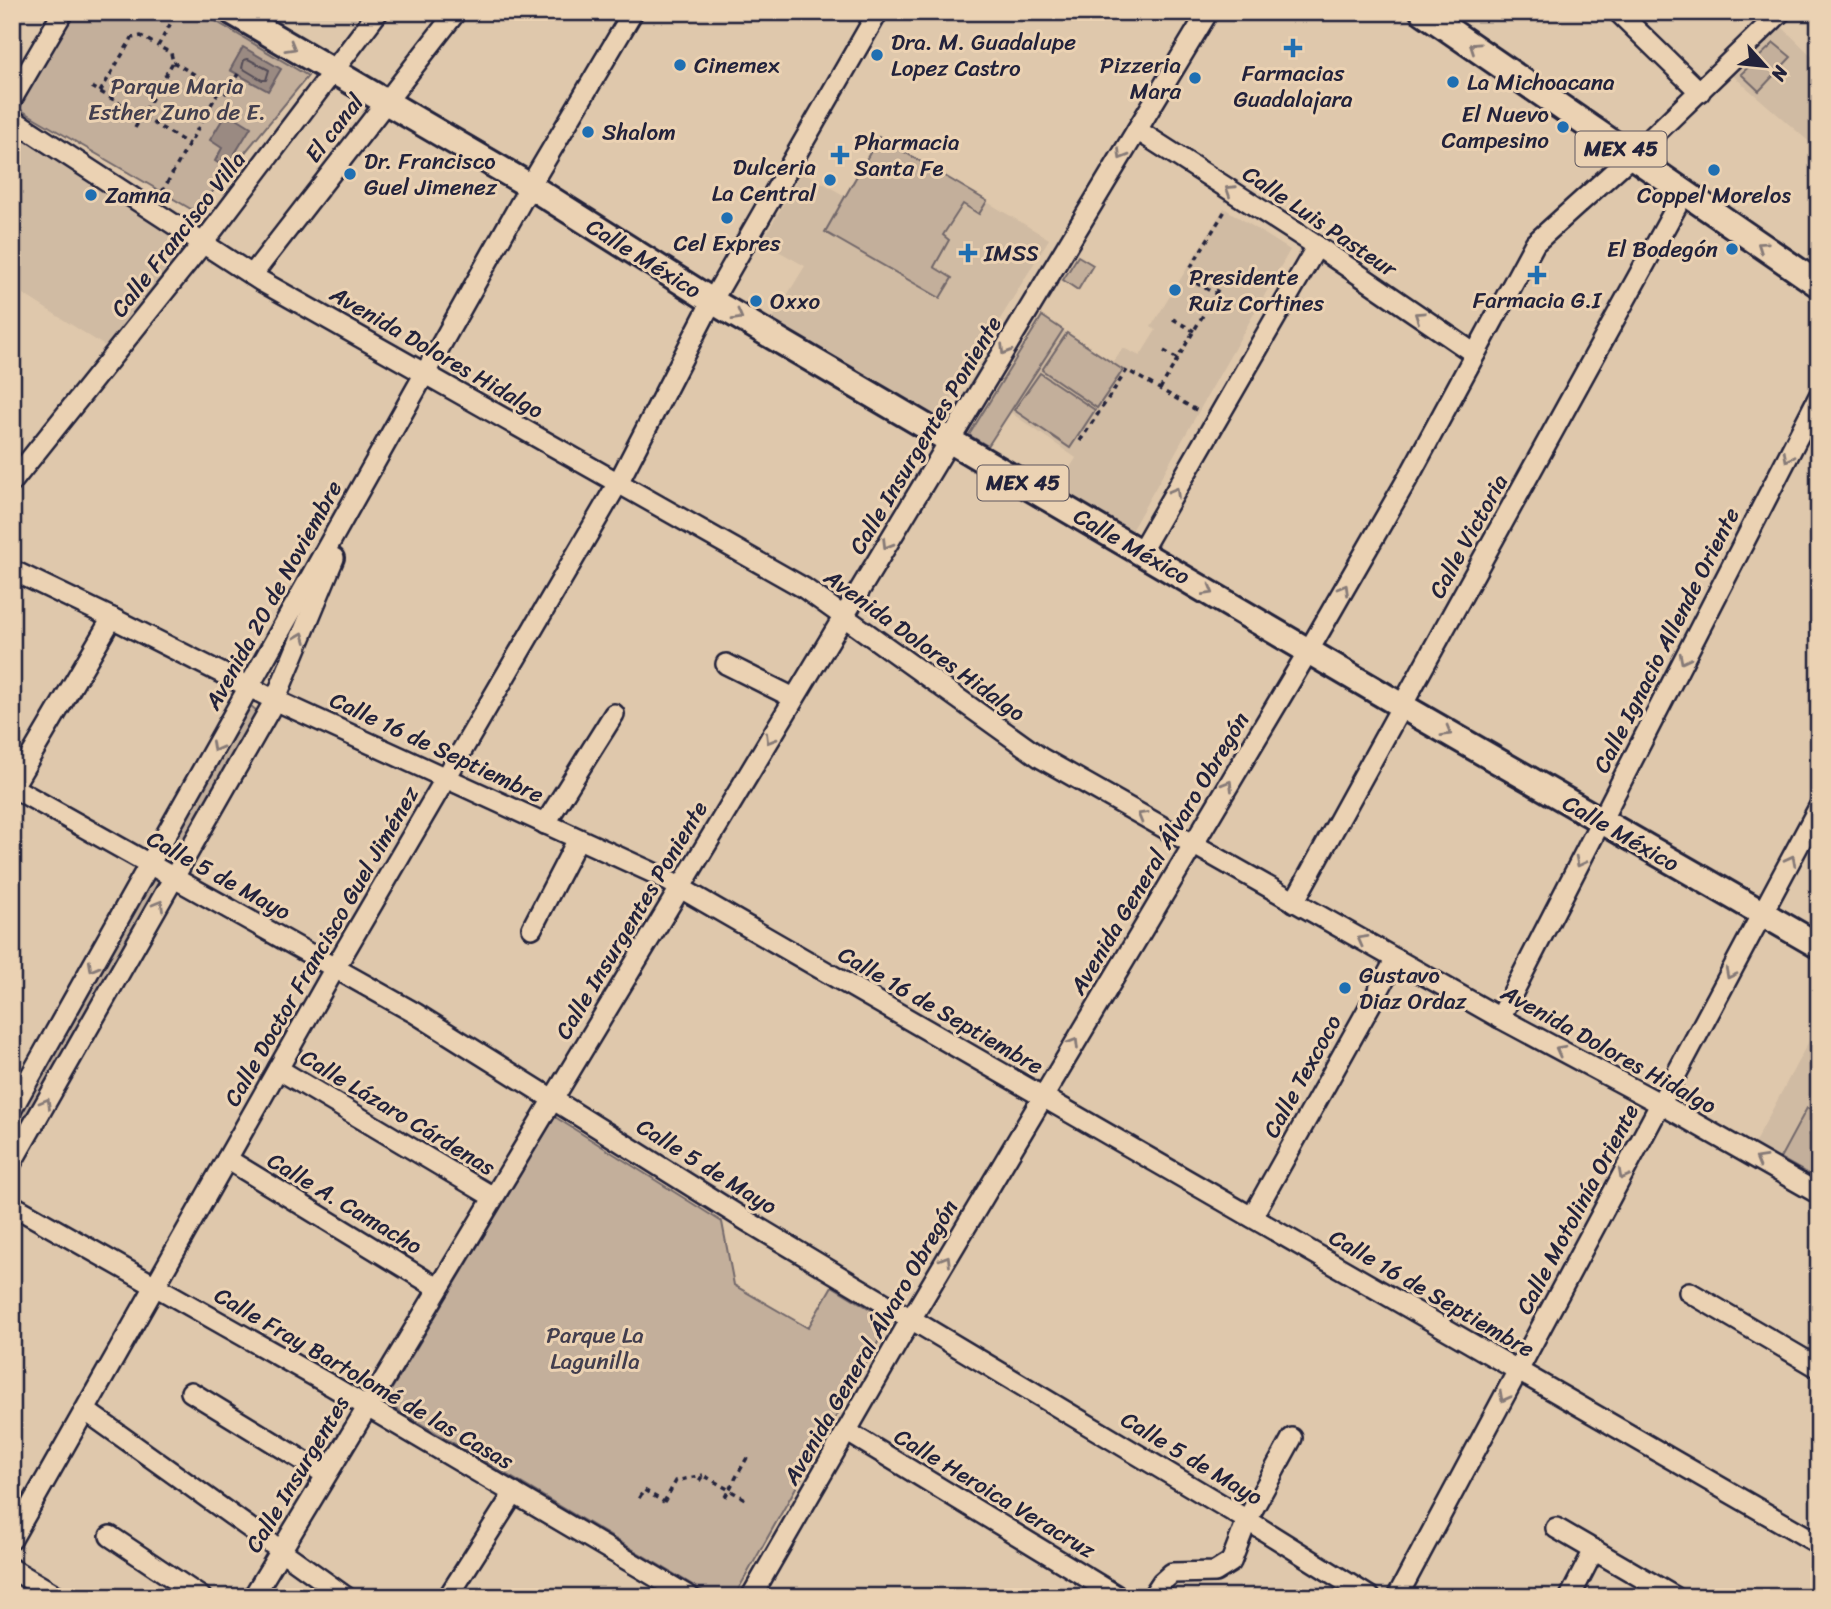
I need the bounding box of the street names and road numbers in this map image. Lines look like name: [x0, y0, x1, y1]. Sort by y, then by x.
street label: El canal: [294, 84, 375, 172]
road number: MEX 45: [1576, 132, 1666, 166]
street label: Calle Francisco Villa: [100, 142, 257, 327]
street label: Calle Luis Pasteur: [1234, 154, 1407, 290]
street label: Calle México: [578, 207, 710, 310]
street label: Avenida Dolores Hidalgo: [321, 274, 552, 431]
street label: Calle Insurgentes Poniente: [838, 308, 1013, 563]
road number: MEX 45: [978, 466, 1068, 500]
street label: Calle Victoria: [1417, 466, 1520, 606]
street label: Avenida 20 de Noviembre: [193, 472, 354, 719]
street label: Calle México: [1065, 496, 1198, 597]
street label: Calle Ignacio Allende Oriente: [1581, 500, 1751, 780]
street label: Avenida Dolores Hidalgo: [814, 557, 1034, 733]
street label: Calle 16 de Septiembre: [323, 680, 551, 815]
street label: Avenida General Álvaro Obregón: [1058, 704, 1261, 1004]
street label: Calle Doctor Francisco Guel Jiménez: [212, 777, 431, 1115]
street label: Calle México: [1554, 783, 1687, 884]
street label: Calle Insurgentes Poniente: [544, 793, 719, 1048]
street label: Calle 5 de Mayo: [139, 819, 299, 932]
street label: Calle 16 de Septiembre: [830, 935, 1052, 1086]
street label: Avenida Dolores Hidalgo: [1492, 972, 1724, 1126]
street label: Calle Texcoco: [1252, 1007, 1354, 1146]
street label: Calle Lázaro Cárdenas: [292, 1038, 504, 1187]
street label: Calle Motolinía Oriente: [1504, 1096, 1650, 1322]
street label: Calle 5 de Mayo: [628, 1107, 786, 1226]
street label: Calle A. Camacho: [259, 1141, 431, 1266]
street label: Avenida General Álvaro Obregón: [771, 1191, 969, 1494]
street label: Calle 16 de Septiembre: [1321, 1218, 1543, 1369]
street label: Calle Fray Bartolomé de las Casas: [206, 1276, 522, 1481]
street label: Calle Insurgentes: [234, 1387, 361, 1561]
street label: Calle 5 de Mayo: [1113, 1400, 1271, 1517]
street label: Calle Heroica Veracruz: [886, 1417, 1105, 1571]

